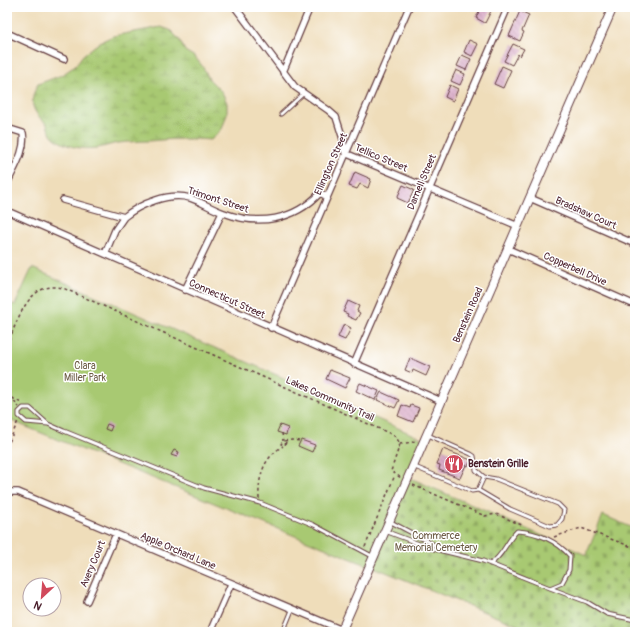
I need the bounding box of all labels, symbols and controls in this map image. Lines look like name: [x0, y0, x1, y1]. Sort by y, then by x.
street label: Ellington Street: [312, 130, 350, 197]
street label: Tellico Street: [353, 142, 410, 175]
street label: Darnell Street: [405, 152, 439, 212]
street label: Trimont Street: [186, 184, 251, 216]
street label: Bradshaw Court: [554, 194, 619, 232]
street label: Copperbell Drive: [542, 250, 608, 288]
street label: Connecticut Street: [187, 277, 268, 322]
street label: Benstein Road: [450, 285, 486, 345]
park label: Clara Miller Park: [64, 360, 107, 384]
street label: Lakes Community Trail: [284, 374, 376, 424]
restaurant icon: Benstein Grille: [443, 453, 465, 475]
place label: Benstein Grille: [468, 458, 530, 470]
street label: Apple Orchard Lane: [138, 530, 218, 572]
park label: Commerce Memorial Cemetery: [395, 530, 478, 554]
street label: Avery Court: [78, 538, 109, 589]
north arrow: [22, 577, 62, 617]
text: N: [31, 598, 44, 613]

